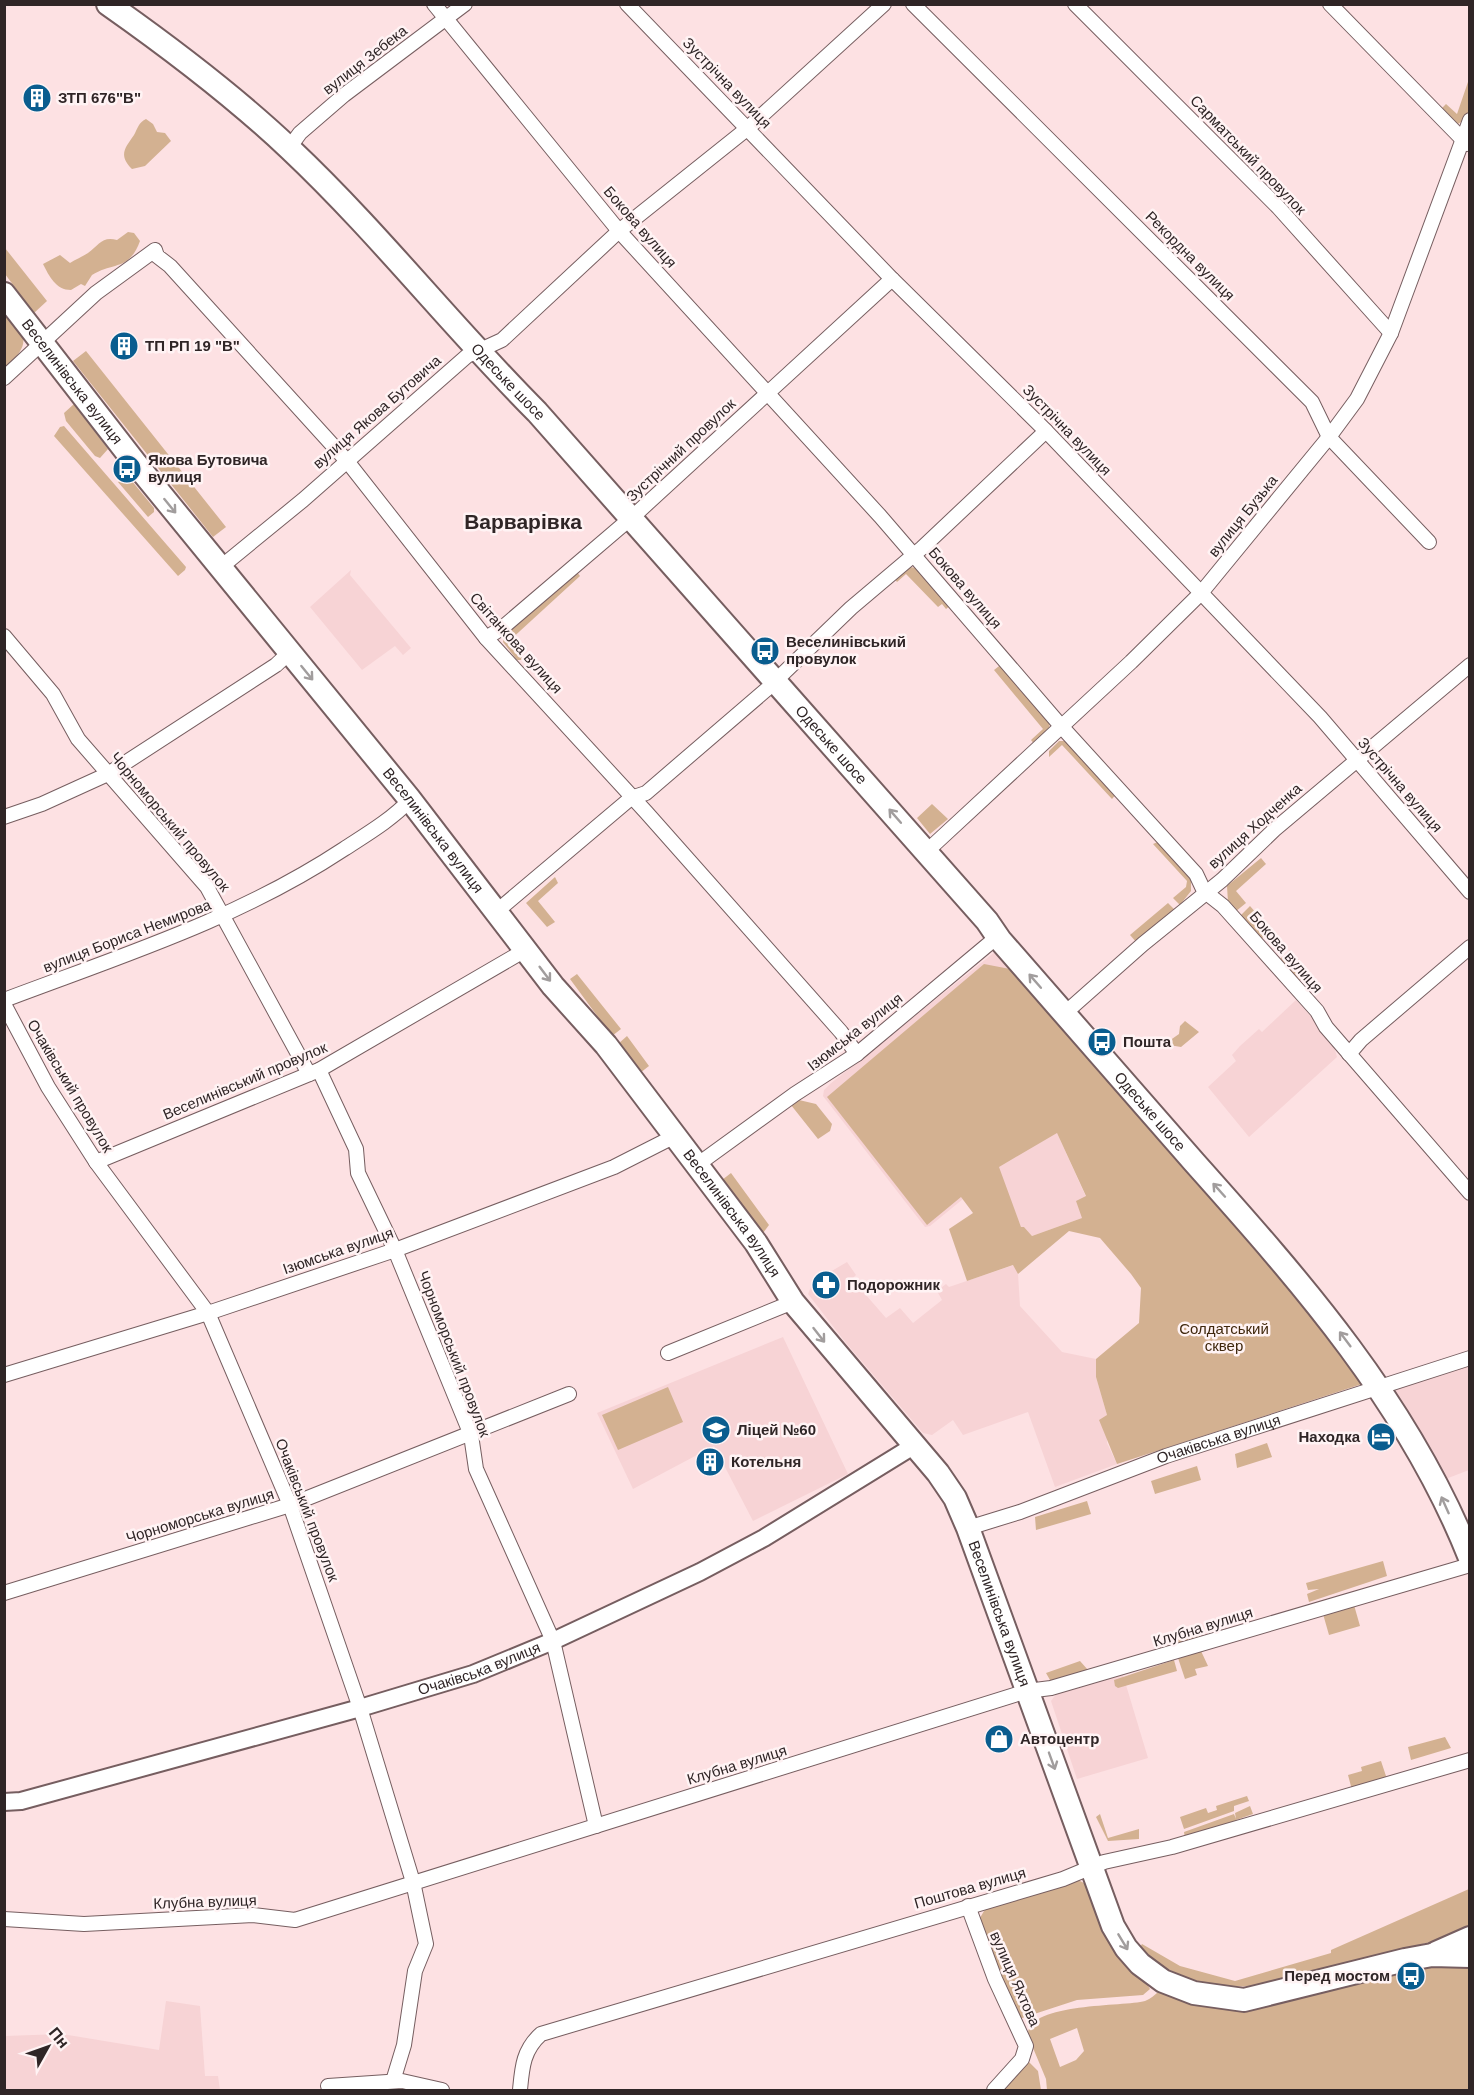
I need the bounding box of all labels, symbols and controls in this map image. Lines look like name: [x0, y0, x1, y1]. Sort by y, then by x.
street label: вулиця Зебека: [319, 21, 411, 98]
street label: Зустрічна вулиця: [680, 34, 775, 132]
building icon: ЗТП 676"В": [21, 82, 53, 114]
place label: ЗТП 676"В": [58, 89, 141, 106]
street label: Сарматський провулок: [1187, 92, 1310, 218]
street label: Бокова вулиця: [600, 183, 680, 271]
street label: Рекордна вулиця: [1142, 208, 1238, 304]
street label: Веселинівська вулиця: [19, 315, 126, 447]
building icon: ТП РП 19 "В": [108, 330, 140, 362]
place label: ТП РП 19 "В": [145, 337, 240, 354]
street label: Одеське шосе: [468, 340, 549, 423]
street label: вулиця Якова Бутовича: [309, 351, 444, 472]
street label: Зустрічна вулиця: [1020, 381, 1115, 479]
street label: Зустрічний провулок: [623, 394, 739, 505]
place label: Якова Бутовича вулиця: [148, 451, 268, 485]
bus stop icon: Якова Бутовича вулиця: [111, 453, 143, 485]
street label: вулиця Бузька: [1205, 471, 1281, 560]
one-way arrow: [163, 498, 177, 513]
district label: Варварівка: [464, 510, 582, 533]
street label: Бокова вулиця: [925, 544, 1005, 632]
street label: Світанкова вулиця: [467, 589, 566, 696]
place label: Веселинівський провулок: [786, 633, 906, 667]
bus stop icon: Веселинівський провулок: [749, 635, 781, 667]
one-way arrow: [300, 665, 314, 680]
street label: Одеське шосе: [792, 702, 871, 787]
street label: Зустрічна вулиця: [1355, 734, 1446, 835]
street label: Чорноморський провулок: [107, 749, 234, 895]
street label: Веселинівська вулиця: [380, 764, 487, 896]
street label: вулиця Ходченка: [1205, 779, 1305, 872]
one-way arrow: [888, 809, 902, 824]
street label: вулиця Бориса Немирова: [40, 895, 214, 975]
street label: Бокова вулиця: [1246, 908, 1326, 996]
one-way arrow: [539, 966, 551, 982]
one-way arrow: [1028, 973, 1042, 988]
street label: Ізюмська вулиця: [804, 989, 906, 1074]
street label: Очаківський провулок: [24, 1016, 117, 1156]
bus stop icon: Пошта: [1086, 1026, 1118, 1058]
place label: Пошта: [1123, 1033, 1172, 1050]
street label: Веселинівський провулок: [160, 1038, 330, 1123]
street label: Одеське шосе: [1111, 1068, 1189, 1154]
street label: Веселинівська вулиця: [680, 1146, 784, 1280]
one-way arrow: [1213, 1183, 1227, 1198]
street label: Ізюмська вулиця: [280, 1224, 395, 1277]
street label: Чорноморський провулок: [415, 1268, 494, 1440]
pharmacy icon: Подорожник: [810, 1269, 842, 1301]
place label: Подорожник: [847, 1276, 940, 1293]
park label: Солдатський сквер: [1179, 1320, 1269, 1354]
one-way arrow: [812, 1326, 825, 1342]
one-way arrow: [1339, 1332, 1351, 1348]
street label: Очаківська вулиця: [1154, 1411, 1282, 1467]
school or university icon: Ліцей №60: [700, 1414, 732, 1446]
place label: Ліцей №60: [737, 1421, 816, 1438]
hotel icon: Находка: [1365, 1421, 1397, 1453]
place label: Находка: [1299, 1428, 1361, 1445]
street label: Очаківський провулок: [272, 1436, 343, 1584]
building icon: Котельня: [694, 1446, 726, 1478]
place label: Котельня: [731, 1453, 801, 1470]
street label: Чорноморська вулиця: [124, 1485, 276, 1546]
one-way arrow: [1439, 1496, 1451, 1514]
street label: Веселинівська вулиця: [965, 1538, 1034, 1689]
street label: Клубна вулиця: [1151, 1603, 1255, 1650]
street label: Очаківська вулиця: [416, 1638, 543, 1698]
shop icon: Автоцентр: [983, 1723, 1015, 1755]
place label: Автоцентр: [1020, 1730, 1099, 1747]
street label: Клубна вулиця: [685, 1741, 789, 1788]
one-way arrow: [1048, 1751, 1059, 1770]
street label: Поштова вулиця: [912, 1863, 1028, 1912]
street label: Клубна вулиця: [153, 1891, 257, 1912]
street label: вулиця Яхтова: [987, 1929, 1044, 2030]
one-way arrow: [1117, 1933, 1129, 1950]
bus stop icon: Перед мостом: [1395, 1960, 1427, 1992]
place label: Перед мостом: [1284, 1967, 1390, 1984]
north arrow: [18, 2017, 78, 2077]
text: Пн: [46, 2024, 72, 2051]

